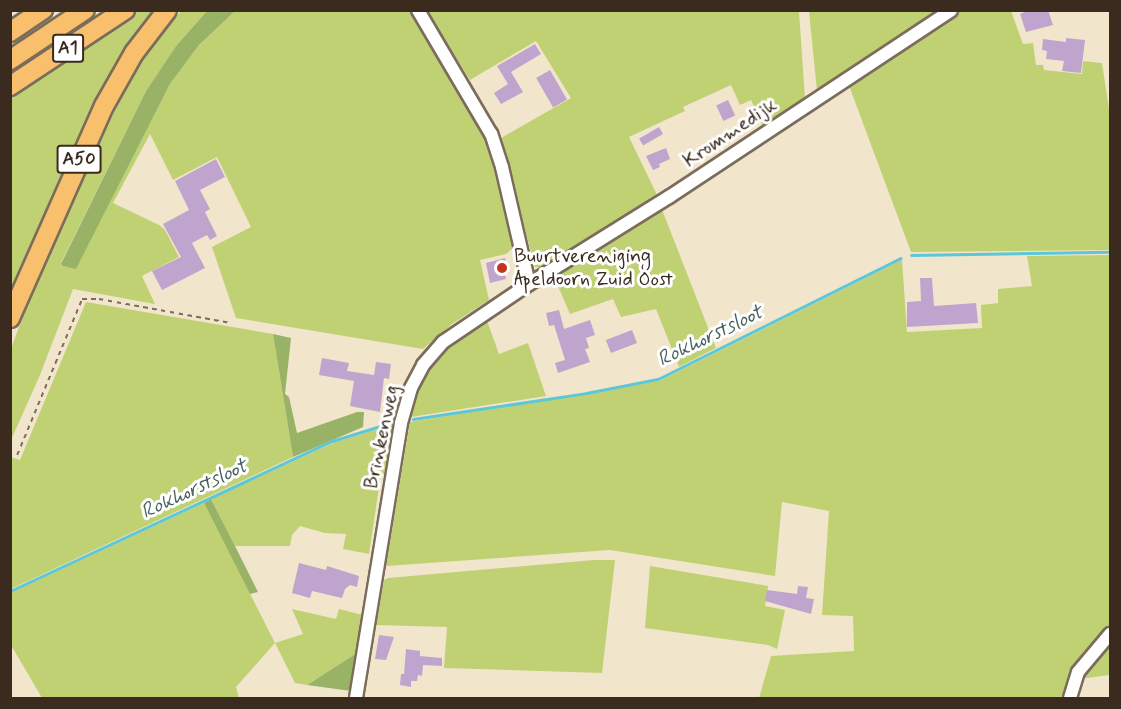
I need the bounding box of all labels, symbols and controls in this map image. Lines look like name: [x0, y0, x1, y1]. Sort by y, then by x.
road number: A1: [52, 33, 84, 63]
street label: Krommedijk: [679, 93, 781, 173]
road number: A50: [56, 144, 101, 174]
place label: Buurtvereniging Apeldoorn Zuid Oost: [514, 244, 676, 291]
marker: Buurtvereniging Apeldoorn Zuid Oost: [495, 261, 509, 275]
water label: Rokhorstsloot: [653, 300, 767, 372]
street label: Brinkenweg: [359, 383, 405, 491]
water label: Rokhorstsloot: [137, 453, 251, 525]

